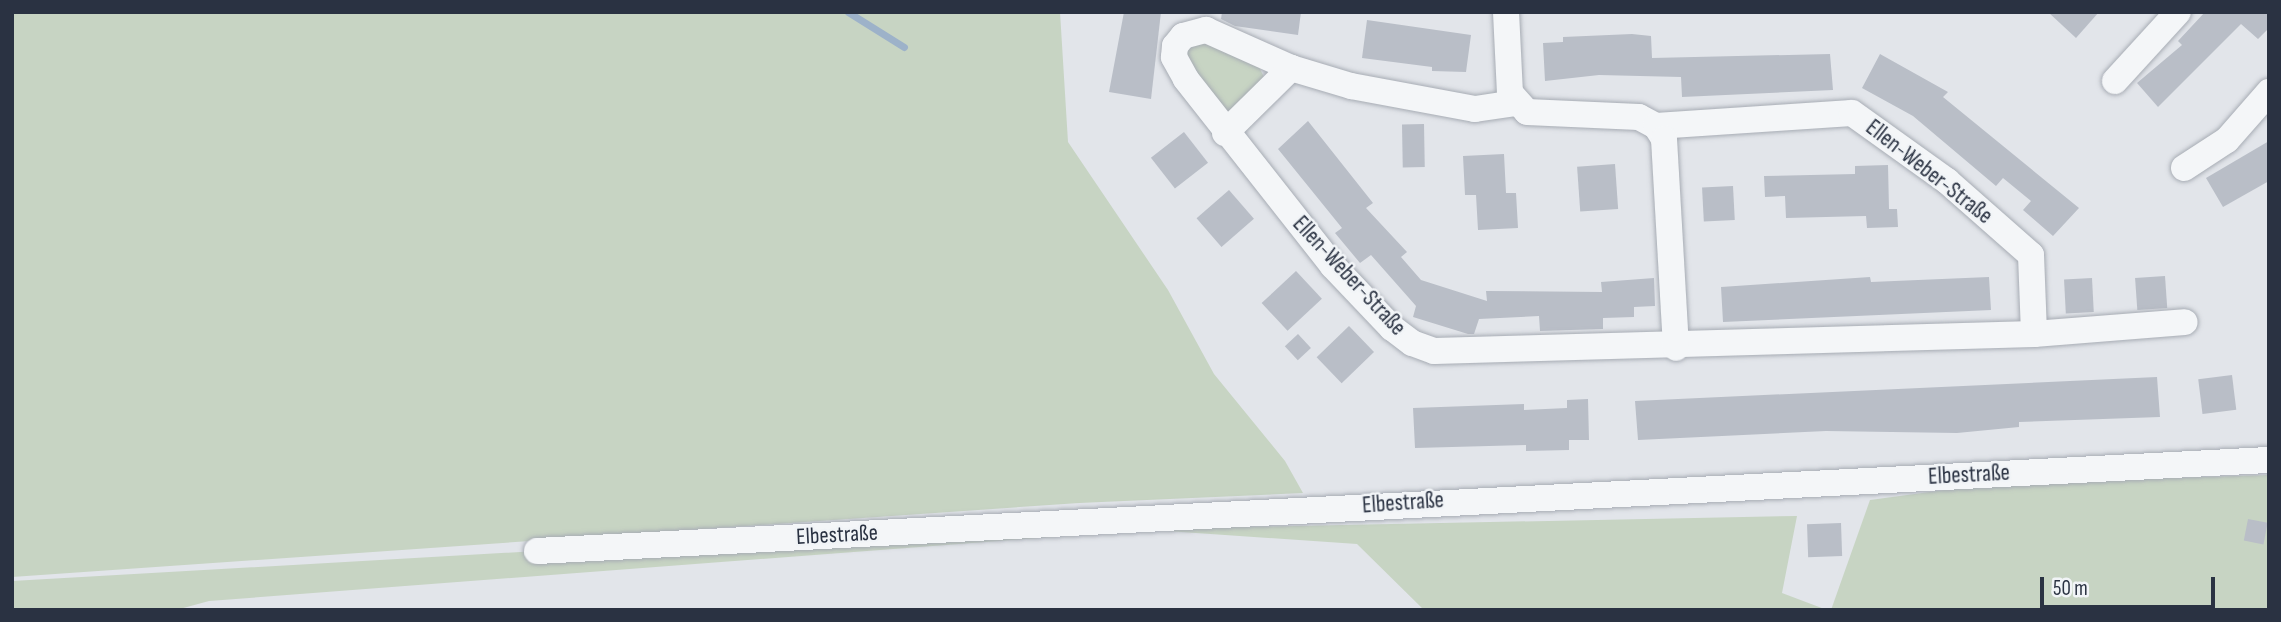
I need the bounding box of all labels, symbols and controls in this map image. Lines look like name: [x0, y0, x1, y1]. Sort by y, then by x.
street label: Ellen-Weber-Straße: [1860, 114, 1998, 230]
street label: Ellen-Weber-Straße: [1287, 211, 1411, 341]
street label: Elbestraße: [1927, 459, 2011, 491]
street label: Elbestraße: [1361, 486, 1445, 520]
street label: Elbestraße: [795, 519, 879, 551]
scale bar: [2043, 562, 2218, 606]
text: 50 m: [2053, 576, 2088, 601]

